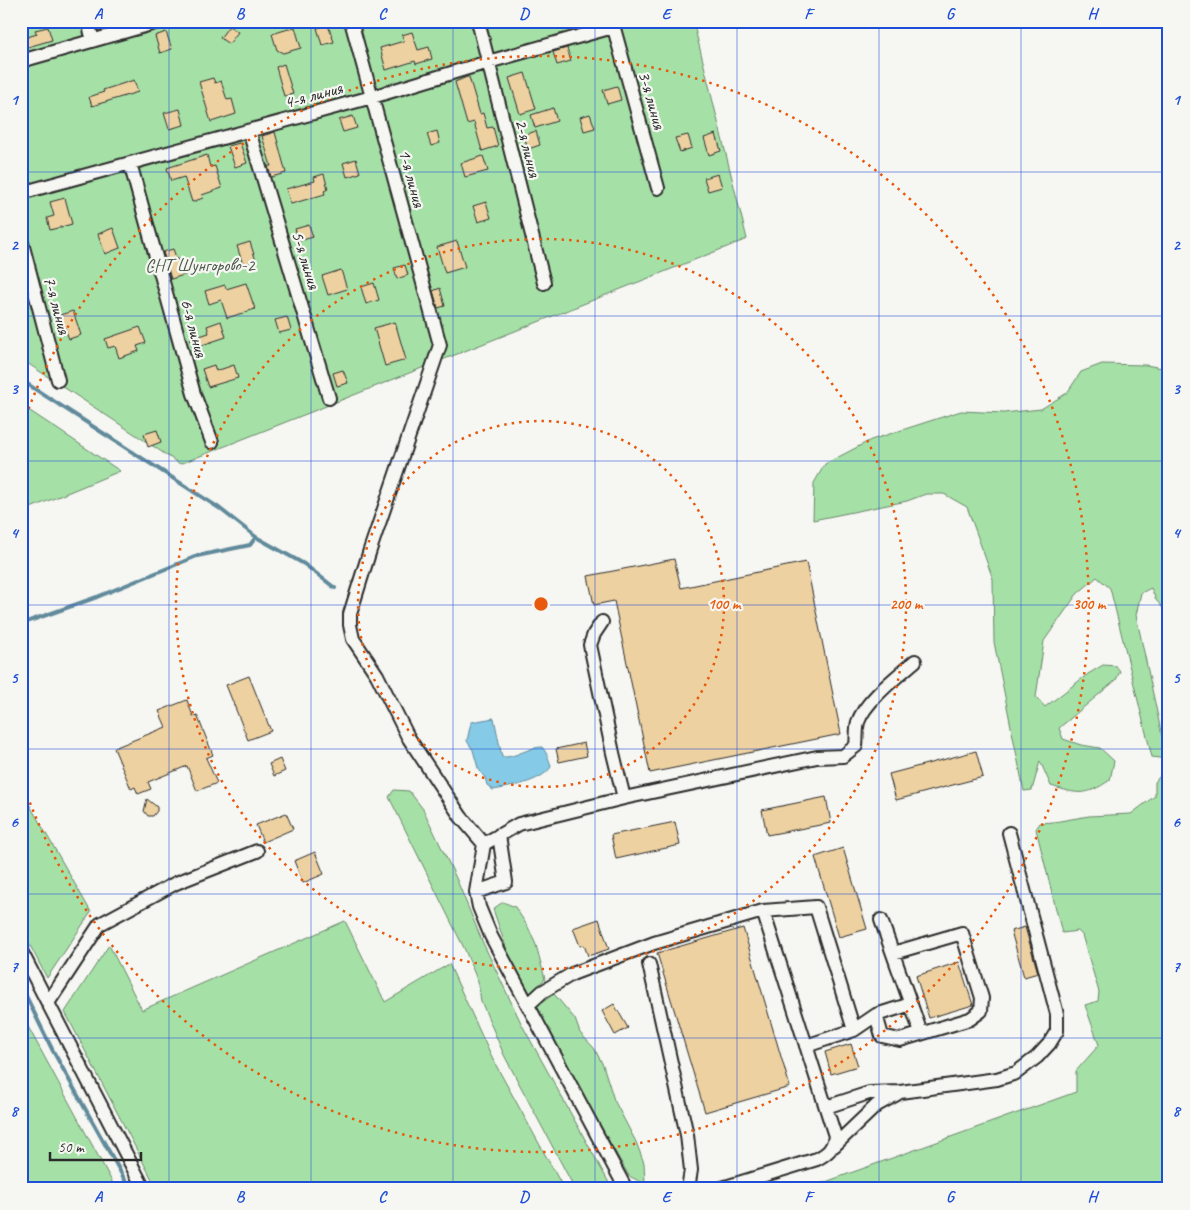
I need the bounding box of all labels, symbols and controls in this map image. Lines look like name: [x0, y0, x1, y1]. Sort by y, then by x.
text: A: [94, 4, 104, 24]
text: B: [236, 4, 246, 24]
text: C: [378, 4, 388, 24]
text: D: [519, 4, 530, 24]
text: E: [662, 4, 673, 24]
text: F: [804, 4, 815, 24]
text: G: [946, 4, 956, 24]
text: H: [1087, 4, 1099, 24]
street label: 3-я линия: [633, 68, 671, 133]
street label: 4-я линия: [281, 76, 346, 113]
text: 1: [10, 90, 19, 110]
text: 1: [1172, 90, 1181, 110]
street label: 2-я линия: [510, 117, 546, 181]
street label: 1-я линия: [394, 146, 431, 211]
street label: 5-я линия: [287, 228, 326, 293]
text: 2: [10, 235, 19, 255]
text: 2: [1172, 235, 1181, 255]
park label: СНТ Шунгорово-2: [145, 254, 257, 276]
street label: 7-я линия: [39, 273, 76, 338]
street label: 6-я линия: [176, 296, 213, 361]
text: 3: [10, 379, 19, 399]
text: 3: [1172, 379, 1181, 399]
text: 4: [10, 523, 19, 543]
text: 4: [1172, 523, 1181, 543]
centre of rings: [532, 595, 550, 613]
text: 100 m: [708, 595, 742, 614]
text: 200 m: [890, 595, 924, 614]
text: 300 m: [1073, 595, 1107, 614]
text: 5: [11, 668, 20, 688]
text: 5: [1173, 668, 1182, 688]
text: 6: [10, 812, 19, 832]
text: 6: [1172, 812, 1181, 832]
text: 7: [10, 957, 19, 977]
text: 7: [1172, 957, 1181, 977]
text: 8: [10, 1101, 19, 1121]
text: 8: [1172, 1101, 1181, 1121]
scale bar: [50, 1130, 141, 1162]
text: 50 m: [58, 1138, 85, 1157]
text: A: [94, 1187, 104, 1207]
text: B: [236, 1187, 246, 1207]
text: C: [378, 1187, 388, 1207]
text: D: [519, 1187, 530, 1207]
text: E: [662, 1187, 673, 1207]
text: F: [804, 1187, 815, 1207]
text: G: [946, 1187, 956, 1207]
text: H: [1087, 1187, 1099, 1207]

